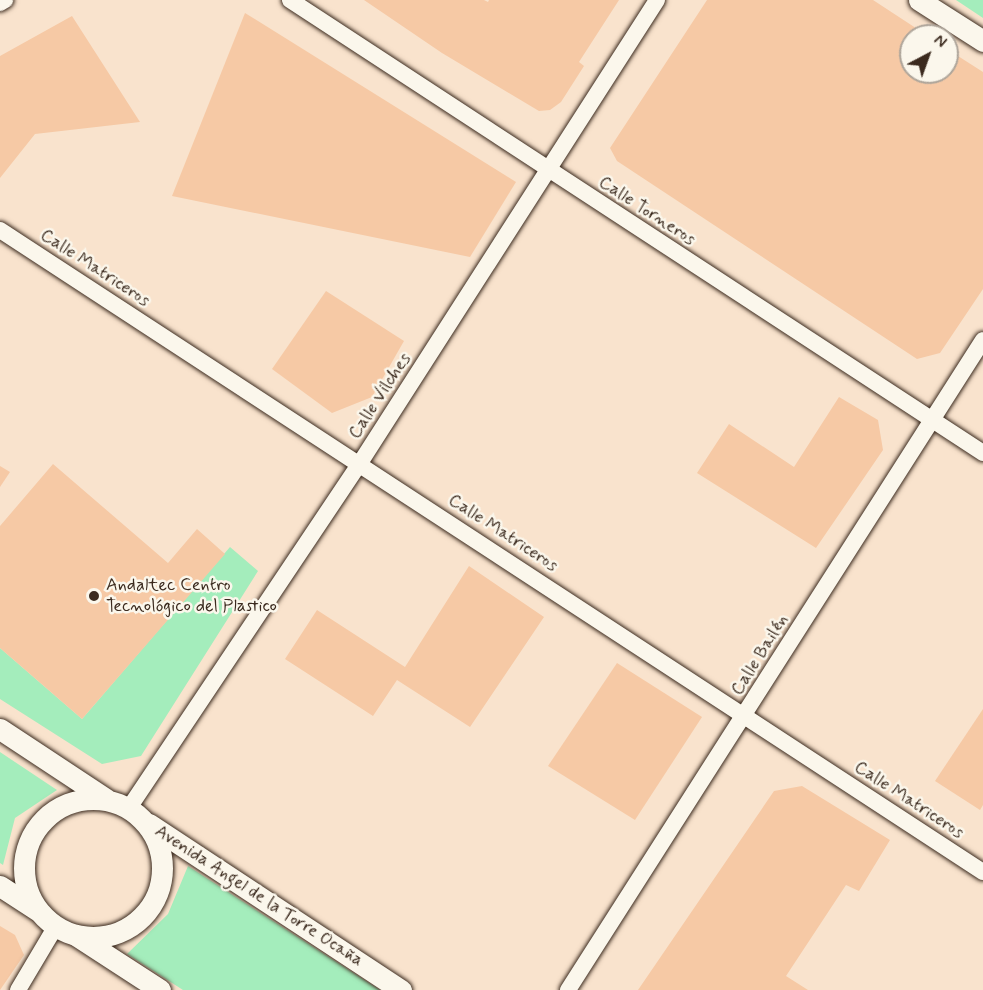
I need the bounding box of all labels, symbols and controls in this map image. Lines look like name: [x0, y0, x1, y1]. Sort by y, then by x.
north arrow: [899, 24, 959, 84]
text: N: [929, 30, 951, 53]
street label: Calle Torneros: [594, 172, 700, 250]
street label: Calle Matriceros: [37, 225, 153, 311]
street label: Calle Vilches: [344, 349, 416, 443]
street label: Calle Matriceros: [445, 490, 561, 576]
place label: Andaltec Centro Tecnológico del Plastico: [106, 575, 277, 618]
marker: Andaltec Centro Tecnológico del Plastico: [87, 589, 101, 603]
street label: Calle Bailén: [727, 611, 793, 699]
street label: Calle Matriceros: [851, 757, 967, 843]
street label: Avenida Angel de la Torre Ocaña: [151, 821, 367, 971]

